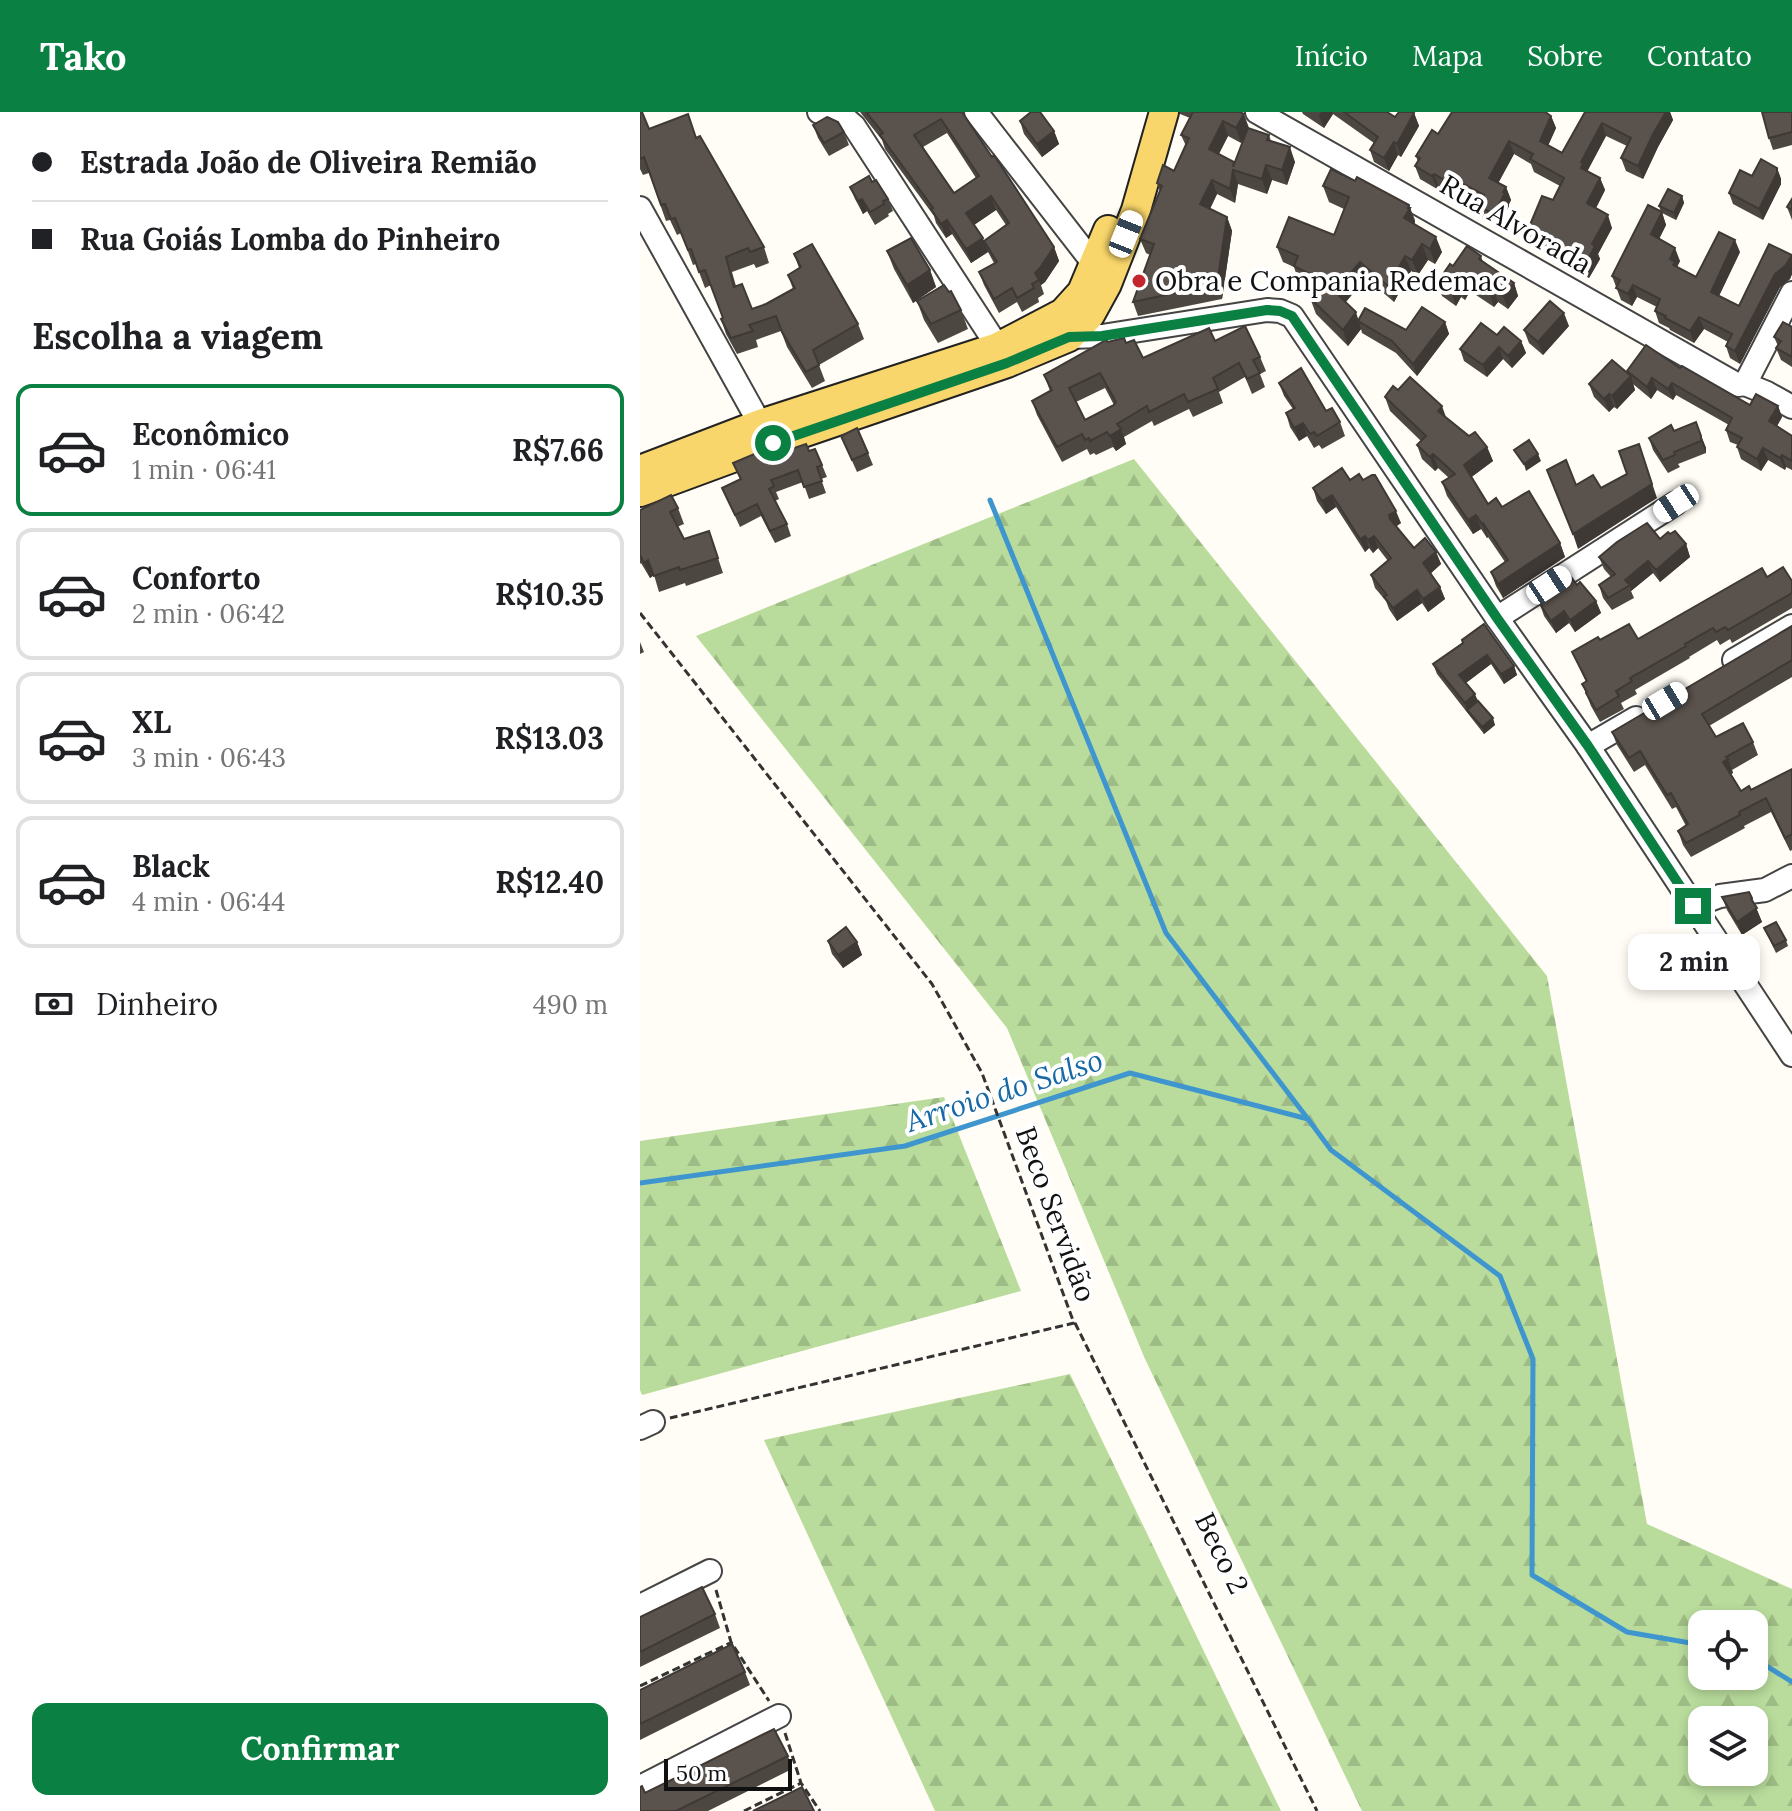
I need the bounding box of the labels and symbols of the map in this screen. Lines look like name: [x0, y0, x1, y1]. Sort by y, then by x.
street label: Rua Alvorada: [1434, 166, 1598, 282]
car: [1106, 207, 1146, 261]
place label: Obra e Compania Redemac: [1155, 263, 1507, 299]
marker: Obra e Compania Redemac: [1130, 272, 1148, 290]
route start: [755, 425, 791, 461]
car: [1649, 480, 1703, 526]
car: [1522, 562, 1576, 608]
car: [1638, 678, 1692, 724]
route end: [1675, 888, 1711, 924]
callout: 2 min: [1627, 934, 1759, 990]
water label: Arroio do Salso: [900, 1040, 1107, 1140]
street label: Beco Servidão: [1008, 1121, 1104, 1307]
street label: Beco 2: [1187, 1506, 1257, 1600]
scale bar: [664, 1755, 792, 1791]

